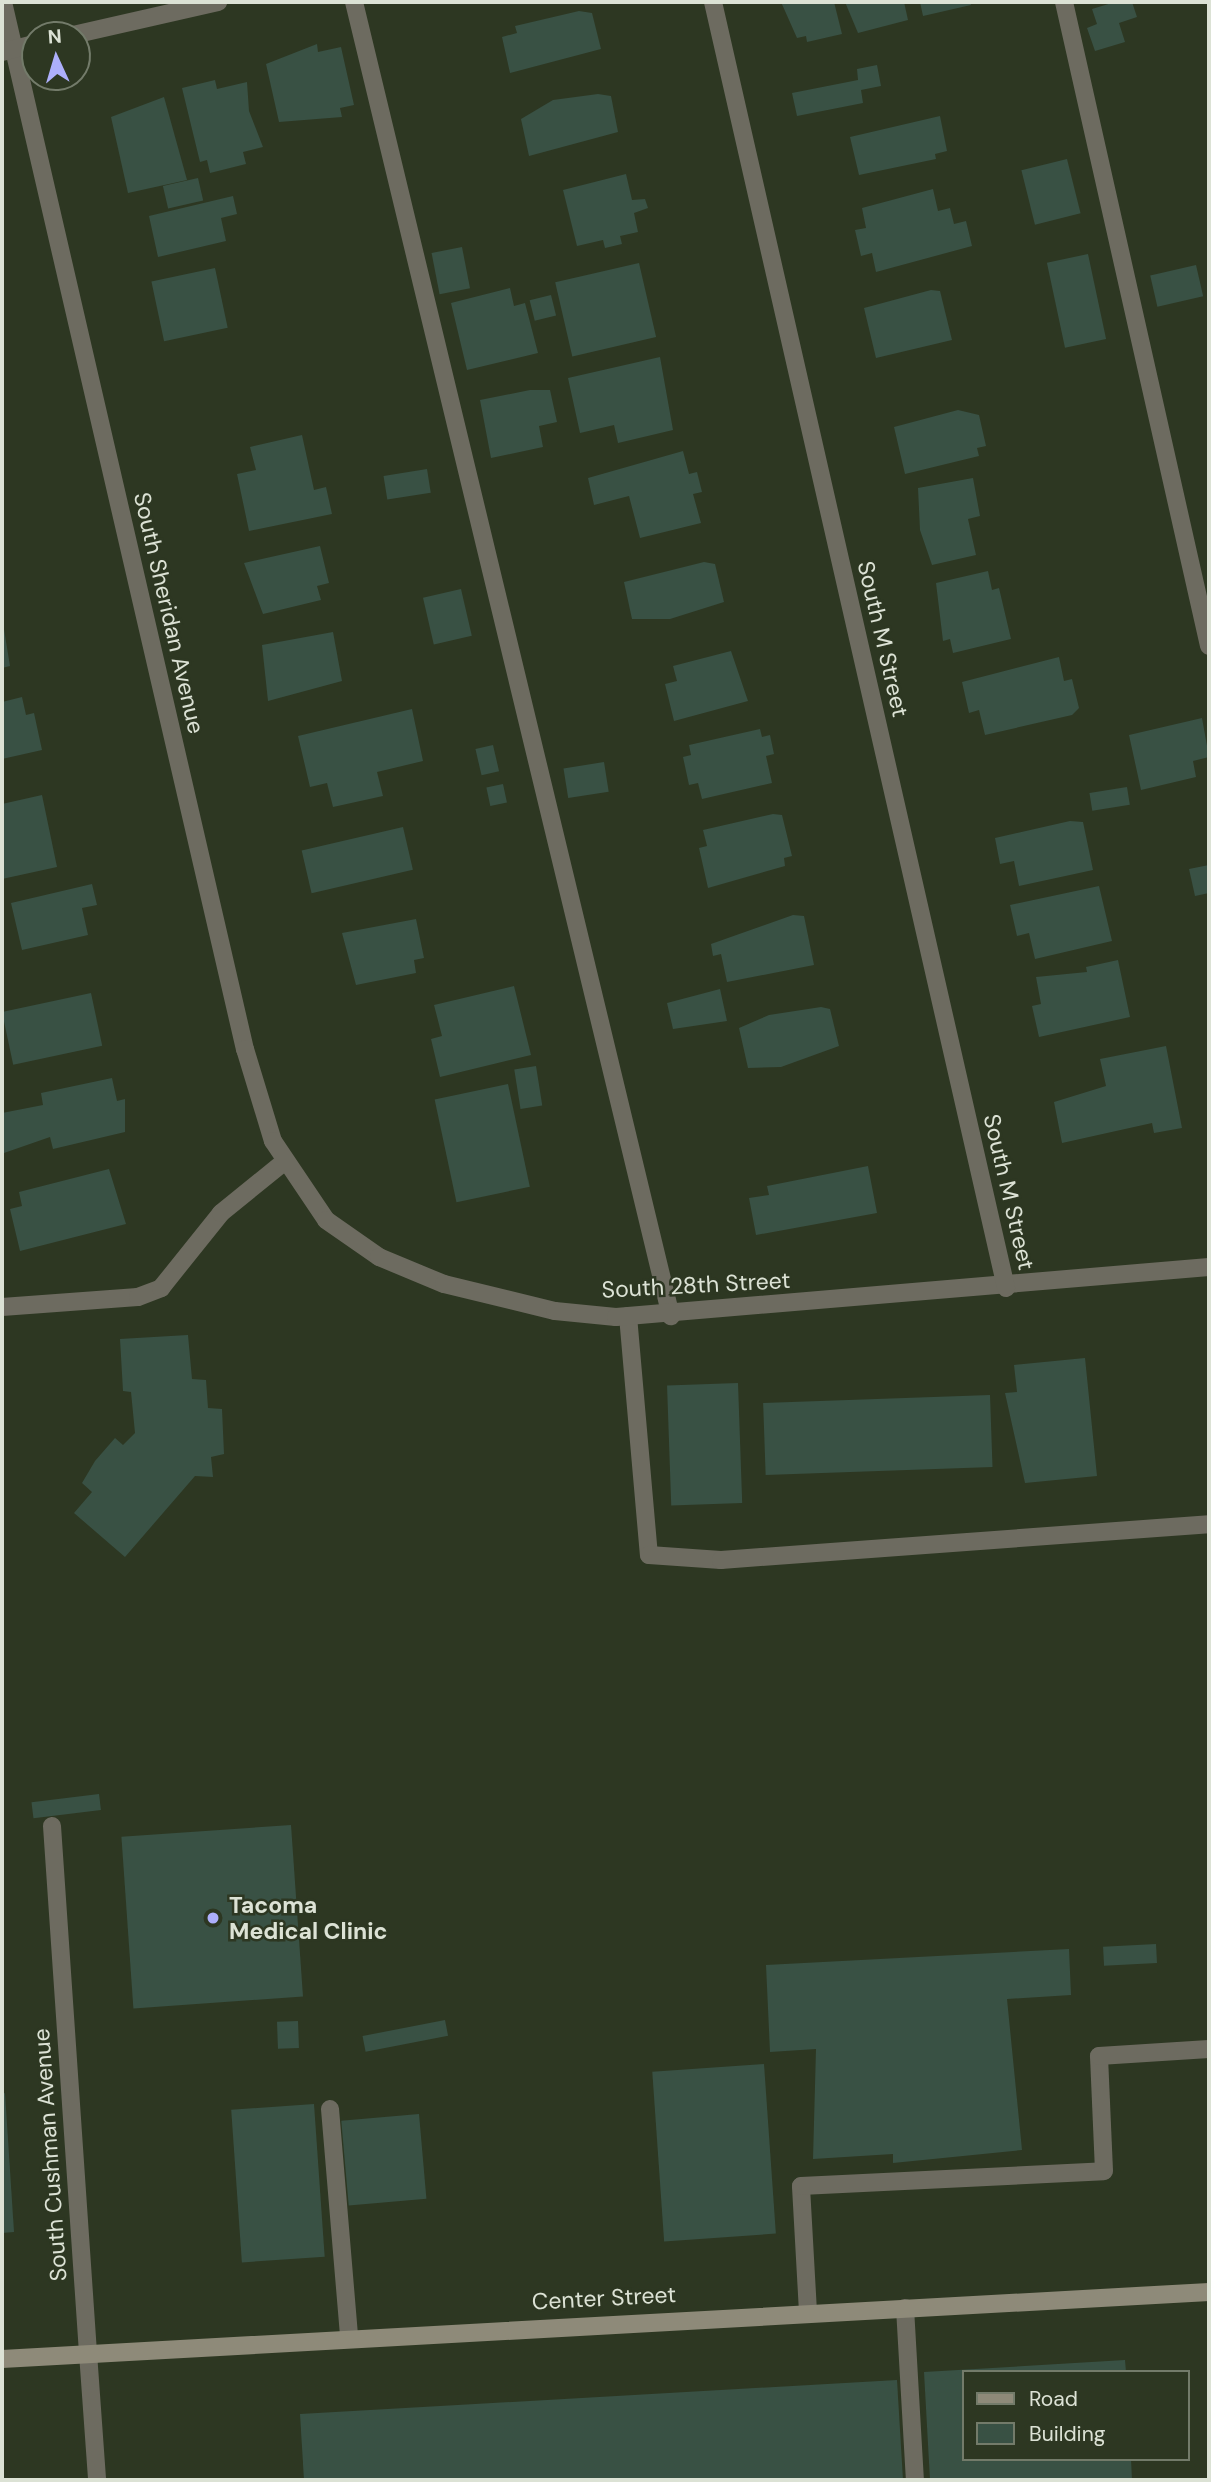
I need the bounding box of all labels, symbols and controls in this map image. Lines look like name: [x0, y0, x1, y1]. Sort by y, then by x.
north arrow: [21, 21, 91, 91]
text: N: [47, 24, 62, 50]
street label: South Sheridan Avenue: [128, 490, 210, 736]
street label: South M Street: [852, 558, 914, 720]
street label: South M Street: [978, 1111, 1040, 1273]
street label: South 28th Street: [601, 1266, 791, 1304]
place label: Tacoma Medical Clinic: [229, 1891, 387, 1945]
marker: Tacoma Medical Clinic: [203, 1908, 223, 1928]
street label: South Cushman Avenue: [27, 2028, 73, 2282]
street label: Center Street: [531, 2280, 677, 2316]
legend: [962, 2370, 1190, 2461]
text: Road: [1029, 2385, 1078, 2413]
text: Building: [1029, 2420, 1105, 2448]

